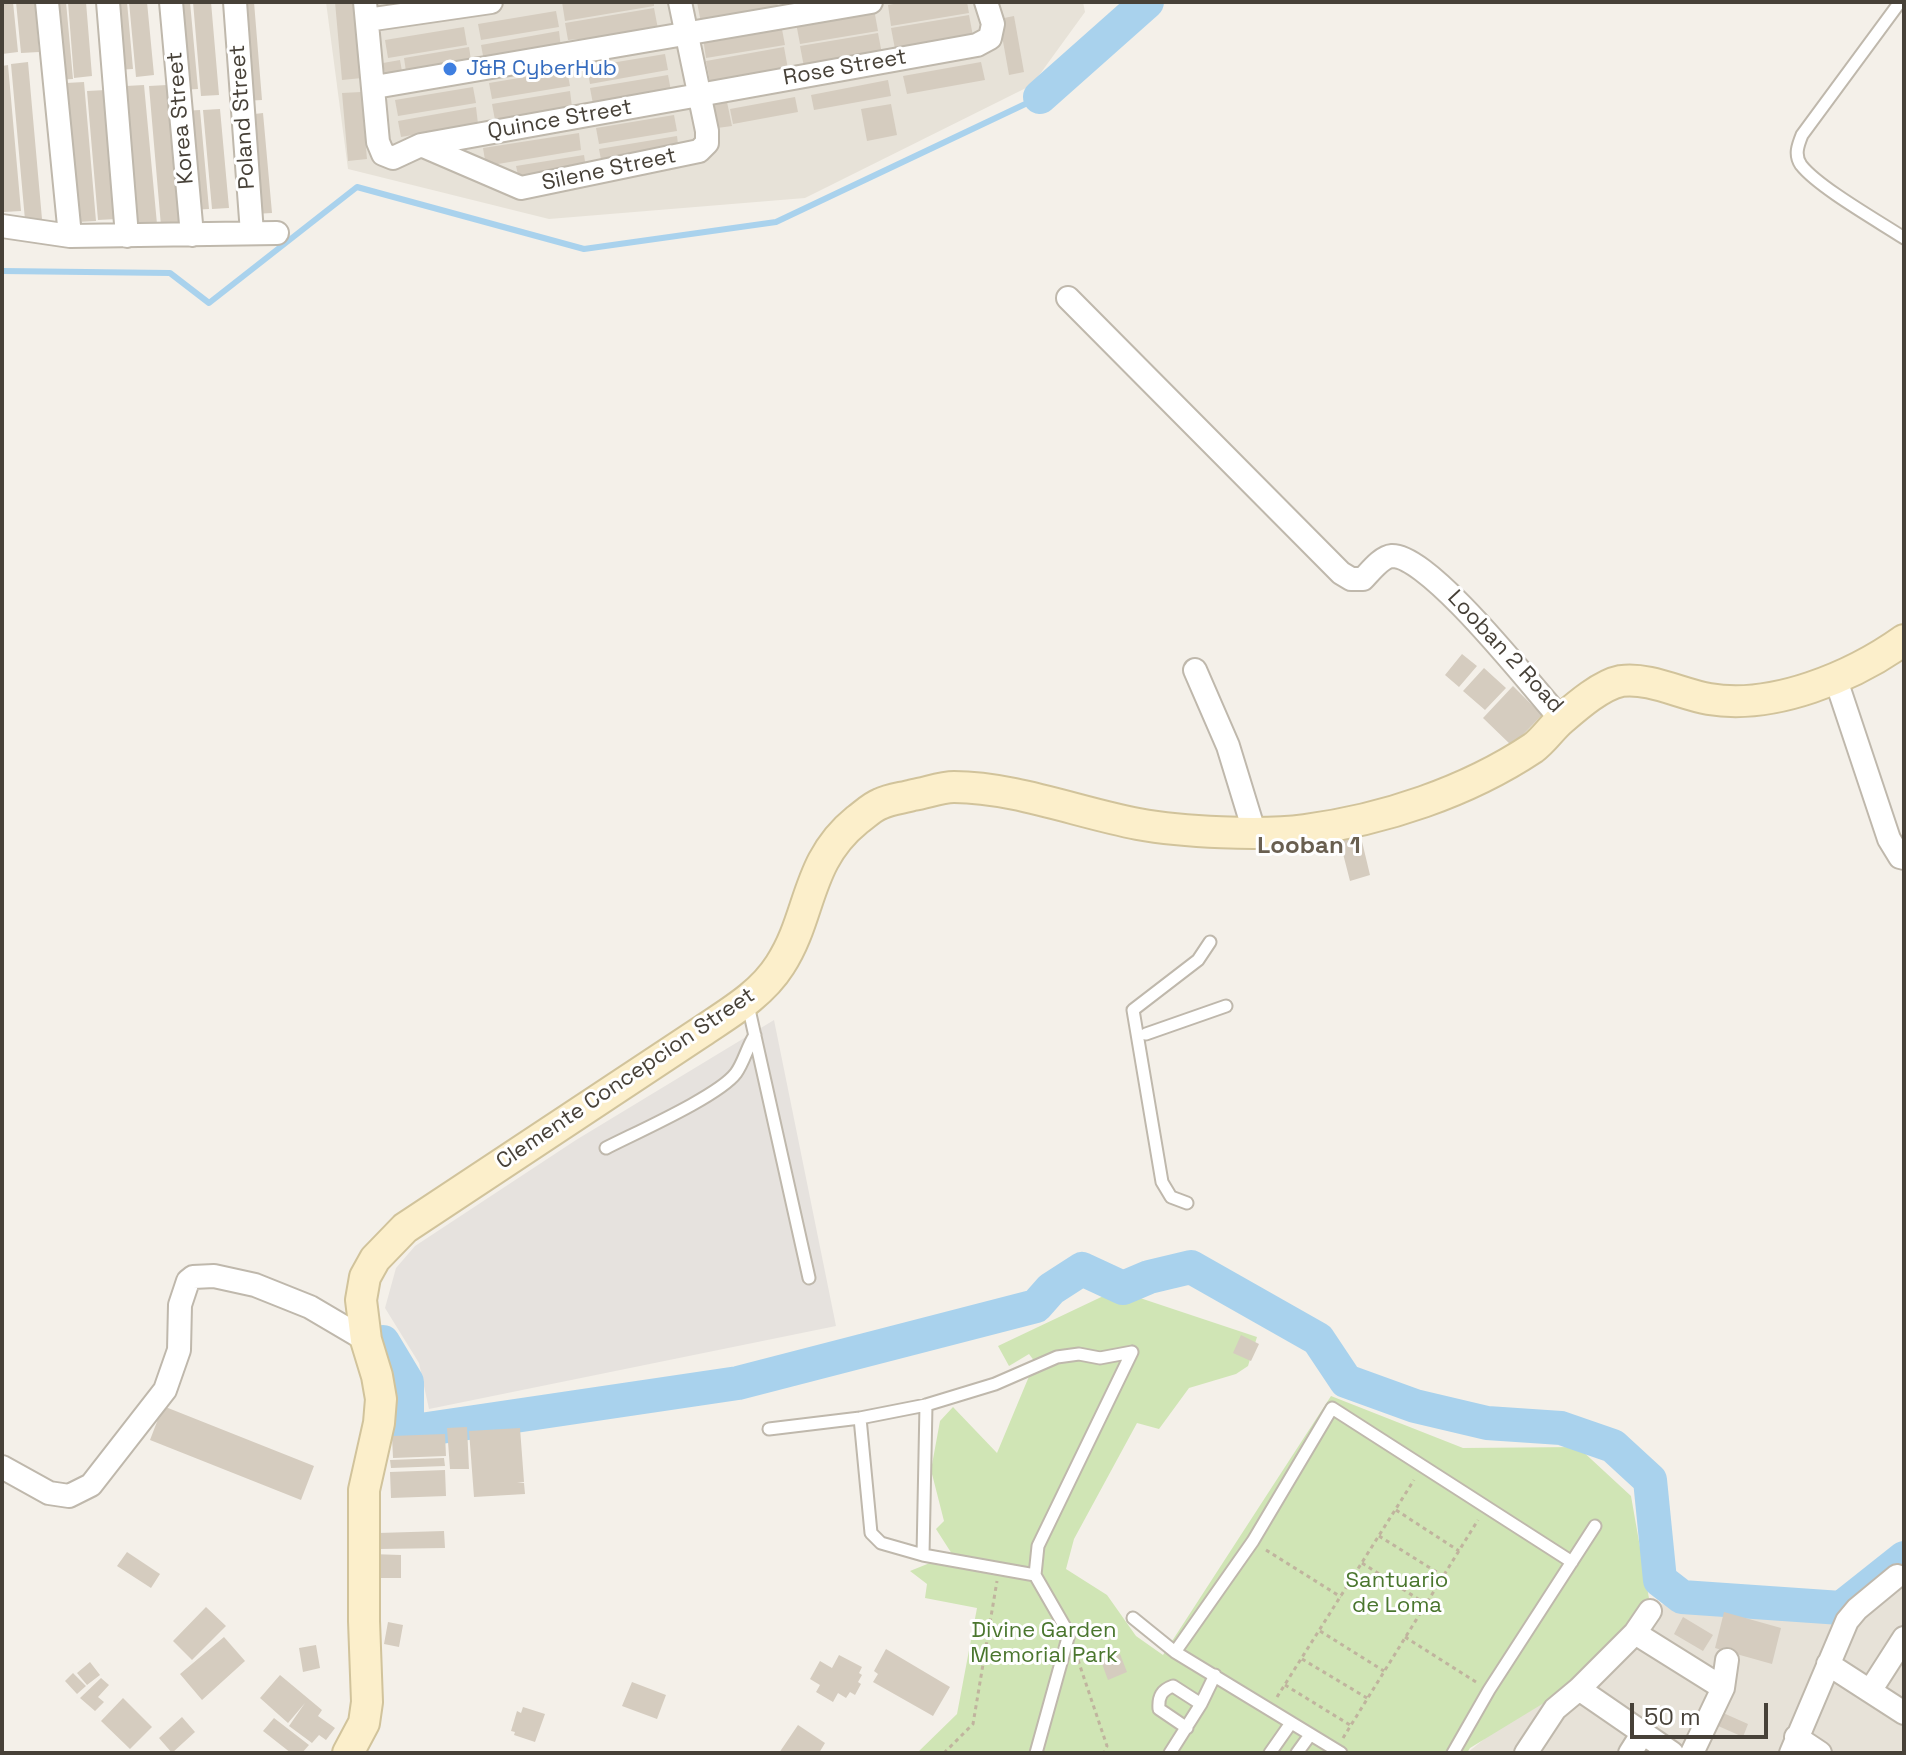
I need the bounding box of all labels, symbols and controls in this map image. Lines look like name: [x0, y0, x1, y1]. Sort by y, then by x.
street label: Poland Street: [225, 44, 261, 190]
street label: Rose Street: [781, 44, 909, 92]
street label: Korea Street: [162, 51, 200, 185]
place label: J&R CyberHub: [466, 56, 617, 82]
marker: J&R CyberHub: [441, 60, 459, 78]
street label: Quince Street: [486, 94, 634, 146]
street label: Silene Street: [539, 143, 679, 197]
street label: Looban 2 Road: [1441, 585, 1569, 719]
district label: Looban 1: [1257, 832, 1361, 860]
street label: Clemente Concepcion Street: [492, 982, 760, 1176]
park label: Santuario de Loma: [1346, 1568, 1448, 1620]
park label: Divine Garden Memorial Park: [970, 1618, 1118, 1670]
scale bar: [1634, 1687, 1772, 1737]
text: 50 m: [1644, 1701, 1701, 1732]

